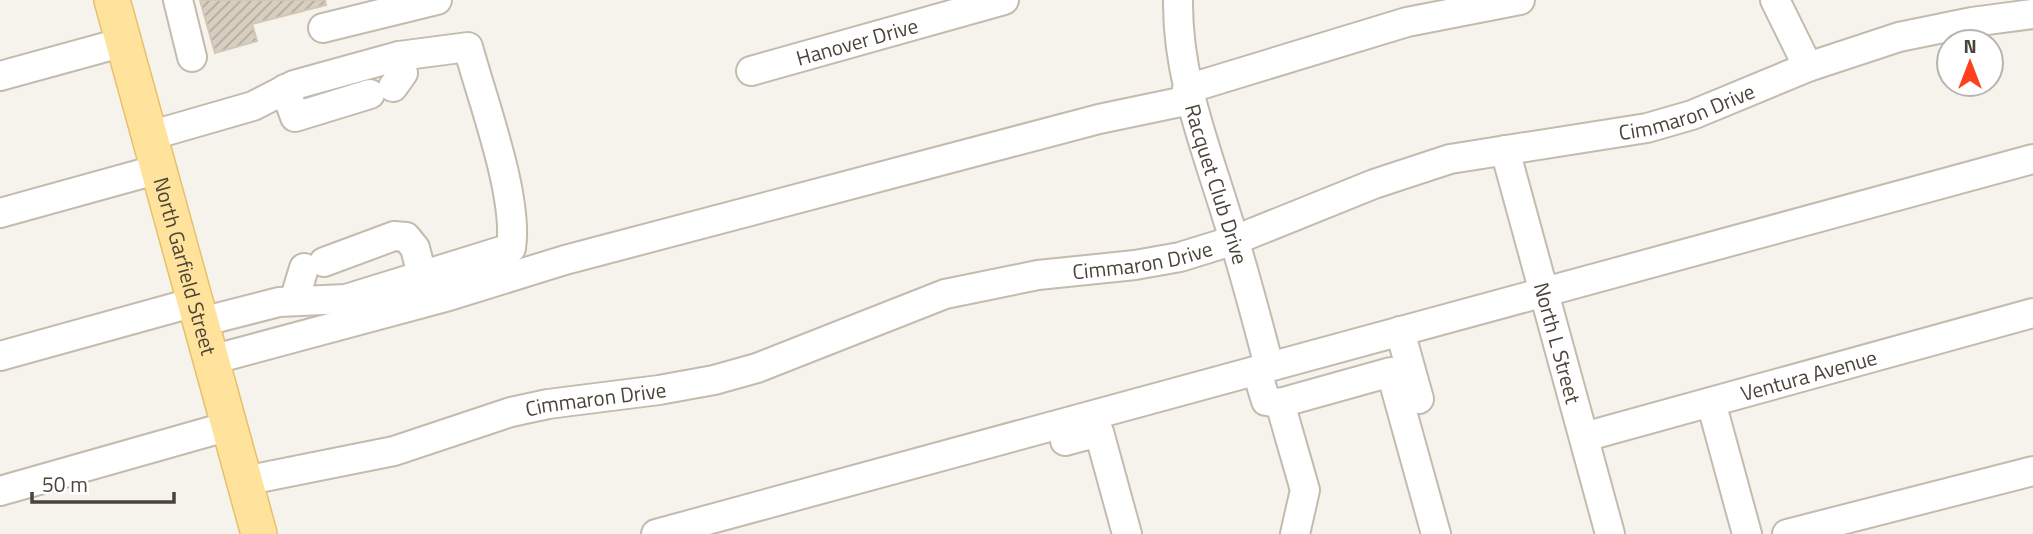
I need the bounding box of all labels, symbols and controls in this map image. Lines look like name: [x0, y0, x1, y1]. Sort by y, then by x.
street label: Hanover Drive: [792, 9, 922, 74]
north arrow: [1935, 28, 2005, 98]
text: N: [1963, 31, 1977, 60]
street label: Cimmaron Drive: [1616, 75, 1759, 148]
street label: Racquet Club Drive: [1177, 100, 1257, 268]
street label: North Garfield Street: [145, 173, 225, 359]
street label: Cimmaron Drive: [1071, 232, 1216, 287]
street label: North L Street: [1526, 279, 1590, 408]
street label: Ventura Avenue: [1737, 341, 1880, 409]
street label: Cimmaron Drive: [522, 373, 669, 425]
scale bar: [32, 461, 173, 505]
text: 50 m: [42, 468, 88, 500]

